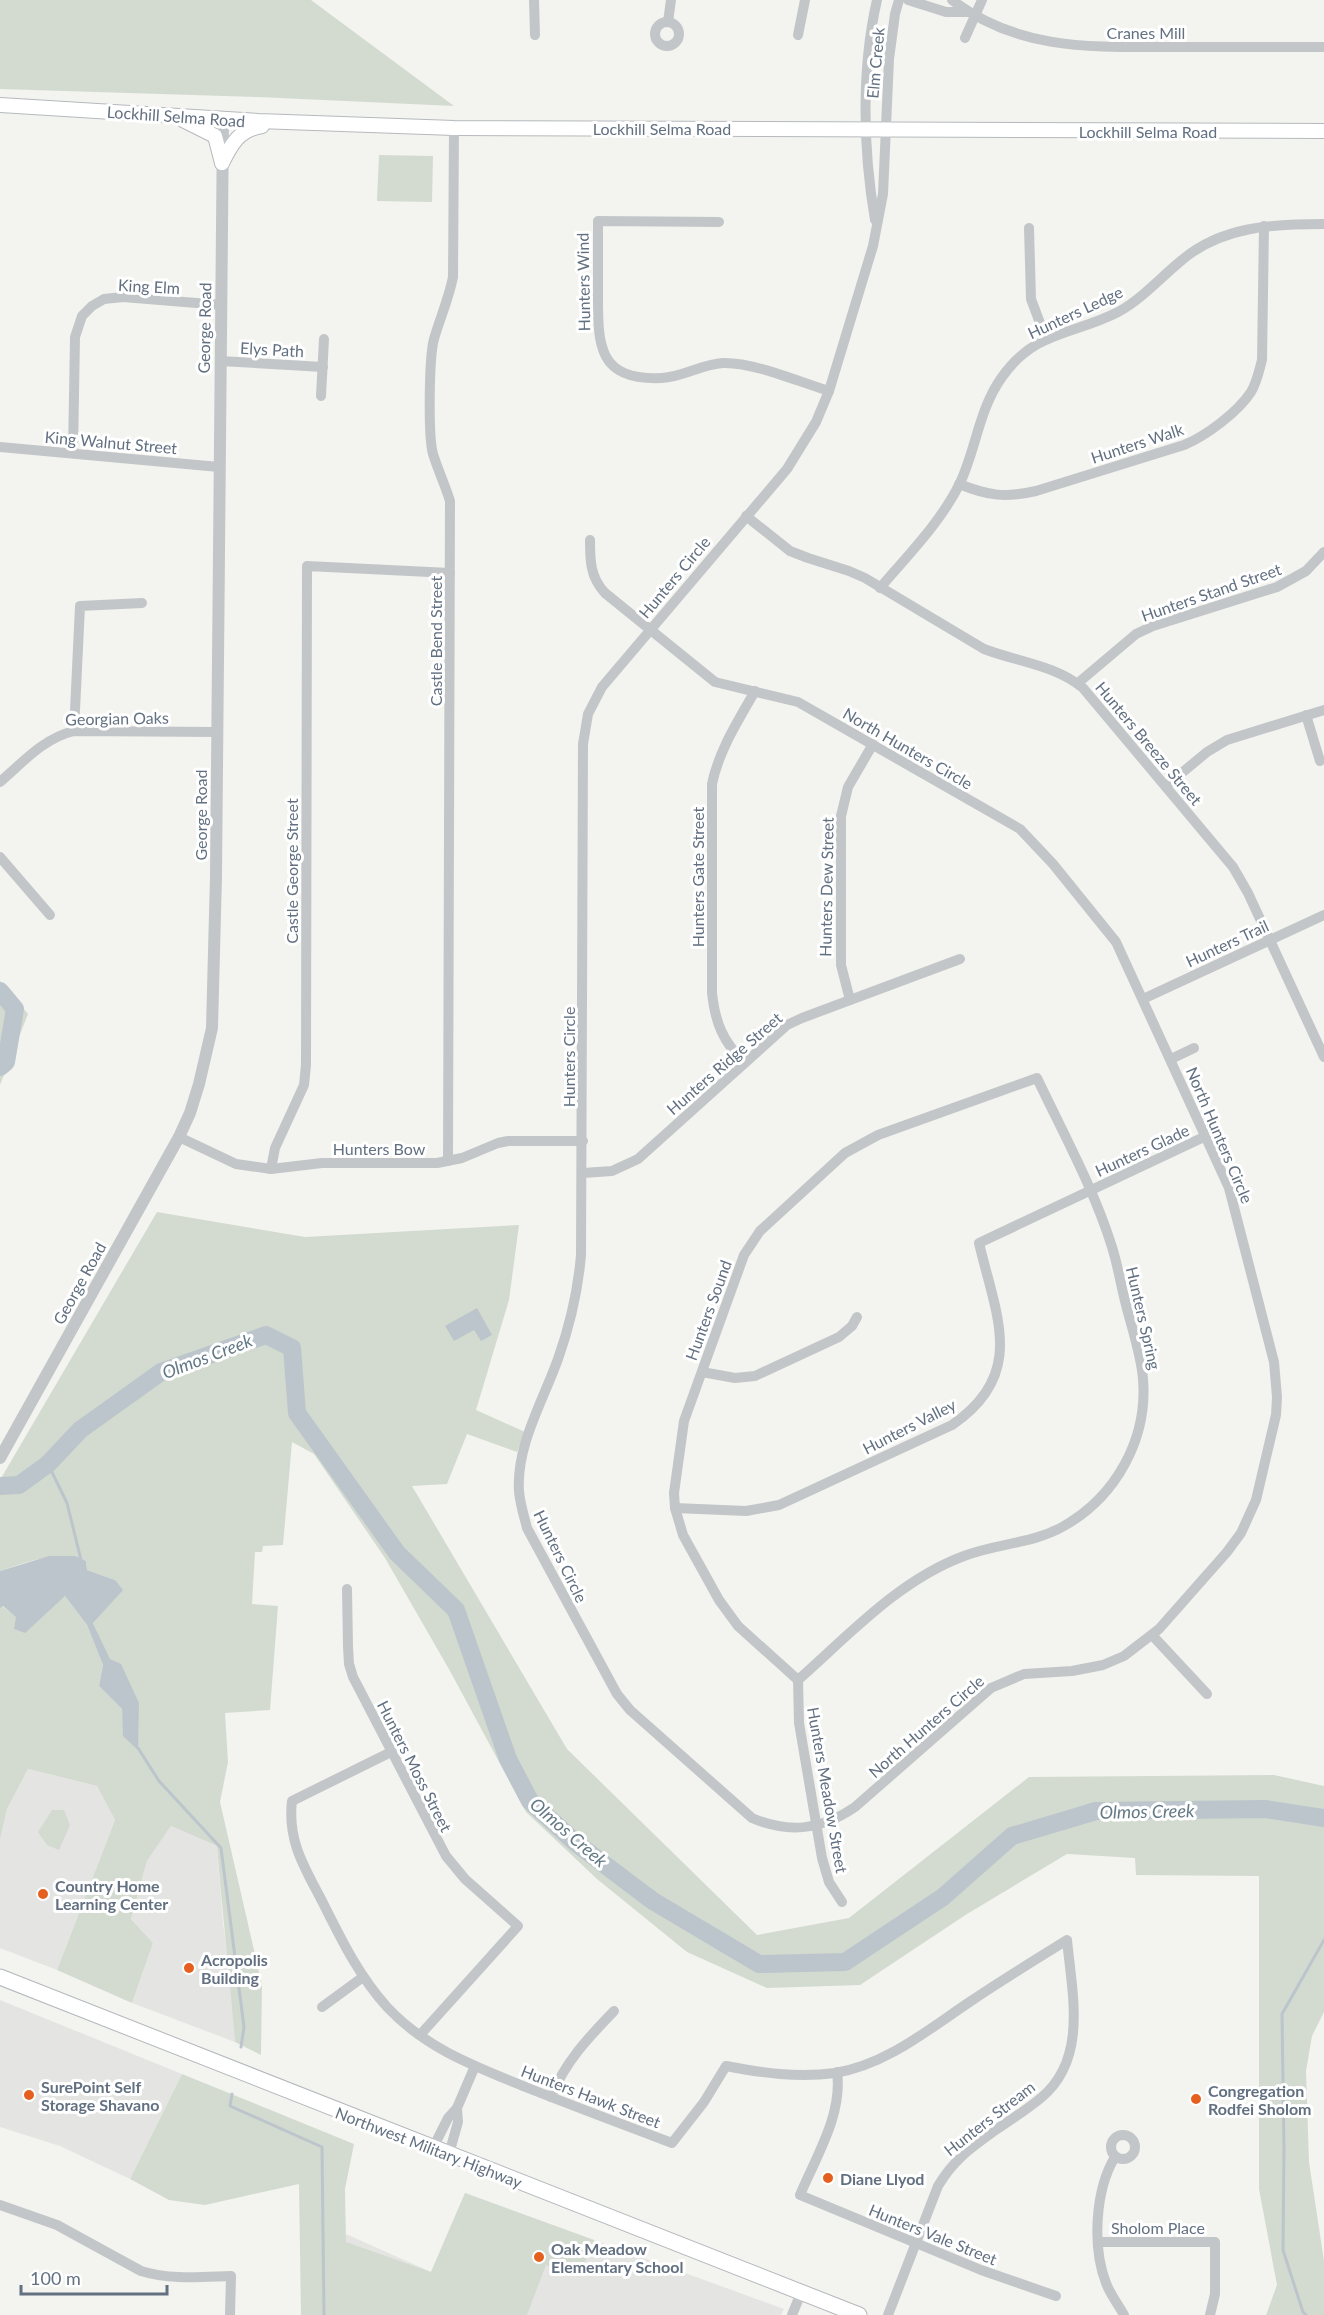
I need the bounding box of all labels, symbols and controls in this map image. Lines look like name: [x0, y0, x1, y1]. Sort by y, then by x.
street label: Cranes Mill: [1107, 23, 1185, 42]
street label: Elm Creek: [862, 26, 888, 99]
street label: Lockhill Selma Road: [106, 102, 246, 130]
street label: Lockhill Selma Road: [593, 119, 731, 138]
street label: Lockhill Selma Road: [1079, 122, 1217, 141]
street label: Hunters Wind: [573, 232, 593, 332]
street label: King Elm: [118, 275, 180, 297]
street label: George Road: [194, 282, 214, 374]
street label: Hunters Ledge: [1025, 282, 1125, 342]
street label: Elys Path: [240, 338, 304, 360]
street label: Hunters Walk: [1088, 419, 1186, 467]
street label: King Walnut Street: [44, 427, 178, 457]
street label: Hunters Circle: [634, 532, 714, 622]
street label: Hunters Stand Street: [1138, 559, 1284, 625]
street label: Castle Bend Street: [426, 576, 445, 706]
street label: Hunters Breeze Street: [1092, 678, 1206, 809]
street label: North Hunters Circle: [840, 703, 976, 793]
street label: Georgian Oaks: [65, 708, 169, 728]
street label: George Road: [191, 770, 210, 860]
street label: Castle George Street: [282, 798, 301, 944]
street label: Hunters Gate Street: [688, 806, 707, 947]
street label: Hunters Dew Street: [815, 817, 837, 957]
street label: Hunters Trail: [1183, 916, 1271, 970]
street label: Hunters Circle: [559, 1007, 578, 1107]
street label: Hunters Ridge Street: [663, 1008, 786, 1118]
street label: North Hunters Circle: [1183, 1064, 1257, 1206]
street label: Hunters Glade: [1092, 1120, 1192, 1180]
street label: Hunters Bow: [333, 1139, 426, 1158]
street label: George Road: [49, 1239, 109, 1327]
street label: Hunters Sound: [681, 1257, 735, 1363]
street label: Hunters Spring: [1123, 1265, 1165, 1371]
water label: Olmos Creek: [159, 1329, 256, 1383]
street label: Hunters Valley: [859, 1394, 959, 1458]
street label: Hunters Circle: [530, 1507, 592, 1605]
street label: North Hunters Circle: [865, 1671, 987, 1781]
street label: Hunters Moss Street: [374, 1697, 456, 1835]
street label: Hunters Meadow Street: [804, 1706, 852, 1875]
water label: Olmos Creek: [526, 1793, 612, 1872]
water label: Olmos Creek: [1099, 1799, 1195, 1823]
place label: Country Home Learning Center: [55, 1876, 168, 1913]
marker: Country Home Learning Center: [36, 1887, 50, 1901]
place label: Acropolis Building: [200, 1950, 268, 1987]
marker: Acropolis Building: [182, 1961, 196, 1975]
street label: Hunters Hawk Street: [519, 2061, 664, 2131]
place label: SurePoint Self Storage Shavano: [41, 2077, 159, 2114]
street label: Hunters Stream: [940, 2077, 1038, 2159]
place label: Congregation Rodfei Sholom: [1208, 2081, 1312, 2118]
marker: SurePoint Self Storage Shavano: [22, 2088, 36, 2102]
marker: Congregation Rodfei Sholom: [1189, 2092, 1203, 2106]
street label: Northwest Military Highway: [333, 2103, 526, 2192]
place label: Diane Llyod: [840, 2169, 924, 2188]
marker: Diane Llyod: [821, 2171, 835, 2185]
street label: Hunters Vale Street: [866, 2200, 1000, 2268]
street label: Sholom Place: [1111, 2218, 1205, 2237]
place label: Oak Meadow Elementary School: [551, 2239, 683, 2276]
marker: Oak Meadow Elementary School: [532, 2250, 546, 2264]
scale bar: [21, 2258, 166, 2296]
text: 100 m: [30, 2267, 81, 2289]

